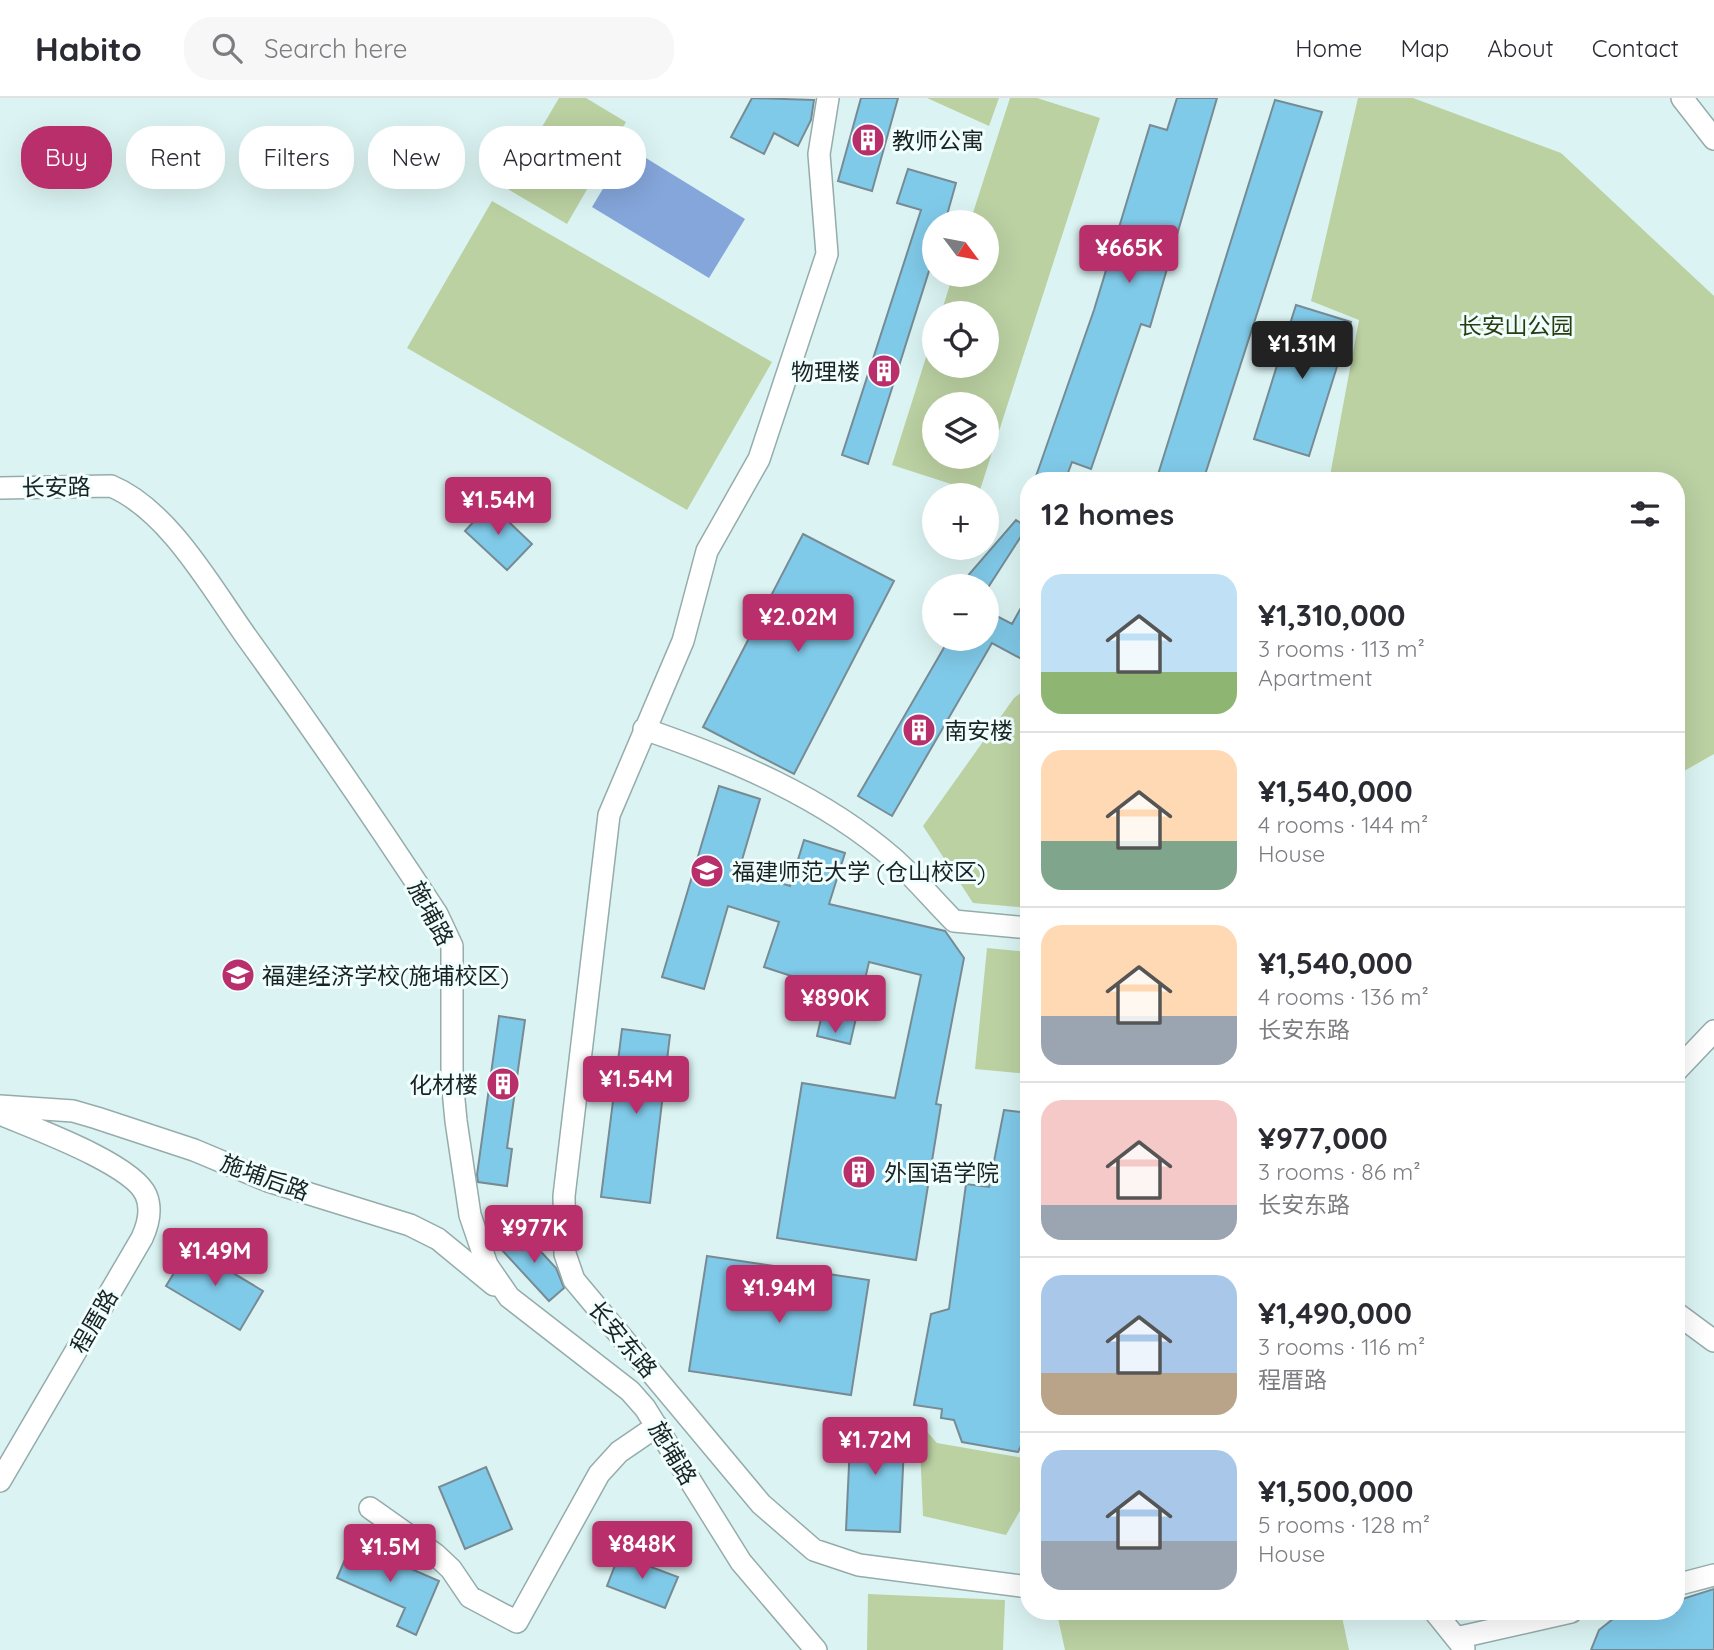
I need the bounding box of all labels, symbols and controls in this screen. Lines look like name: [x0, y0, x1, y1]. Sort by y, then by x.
search box: [184, 17, 674, 80]
text: Habito: [35, 28, 142, 69]
icon: search: [208, 29, 246, 67]
text: Search here: [264, 32, 407, 65]
text: Home: [1295, 33, 1362, 63]
text: Map: [1400, 33, 1449, 63]
text: About: [1487, 33, 1554, 63]
text: Contact: [1592, 33, 1679, 63]
building icon: 教师公寓: [849, 121, 887, 159]
chip: Buy: [21, 126, 112, 189]
chip: Rent: [126, 126, 225, 189]
chip: Filters: [239, 126, 354, 189]
chip: New: [368, 126, 465, 189]
chip: Apartment: [479, 126, 646, 189]
place label: 教师公寓: [892, 126, 984, 155]
north arrow: [922, 210, 999, 287]
map controls: [922, 210, 999, 651]
pin: ¥665K: [1080, 226, 1178, 285]
text: ¥665K: [1095, 233, 1163, 262]
button: locate: [922, 301, 999, 378]
park label: 长安山公园: [1459, 311, 1574, 340]
pin: ¥1.31M: [1245, 322, 1359, 381]
text: ¥1.31M: [1268, 329, 1336, 358]
building icon: 物理楼: [865, 352, 903, 390]
place label: 物理楼: [791, 357, 860, 386]
button: layers: [922, 392, 999, 469]
street label: 长安路: [21, 472, 91, 502]
pin: ¥1.54M: [441, 478, 555, 537]
button: +: [922, 483, 999, 560]
text: ¥1.54M: [461, 485, 535, 514]
text: 12 homes: [1041, 495, 1174, 533]
icon: filters: [1626, 495, 1664, 533]
button: −: [922, 574, 999, 651]
pin: ¥2.02M: [741, 594, 855, 654]
text: ¥1,310,000: [1258, 596, 1406, 634]
text: ¥2.02M: [759, 602, 837, 631]
icon: home: [1097, 602, 1181, 686]
text: 3 rooms · 113 m²: [1258, 634, 1425, 663]
text: Apartment: [1258, 663, 1372, 692]
building icon: 南安楼: [900, 711, 938, 749]
place label: 南安楼: [944, 716, 1013, 745]
text: ¥1,540,000: [1258, 772, 1413, 810]
icon: home: [1097, 778, 1181, 862]
text: 4 rooms · 144 m²: [1258, 810, 1428, 839]
text: House: [1258, 839, 1325, 868]
school or university icon: 福建师范大学 (仓山校区): [688, 852, 726, 890]
place label: 福建师范大学 (仓山校区): [732, 857, 985, 886]
street label: 施埔路: [402, 876, 460, 950]
text: ¥1,540,000: [1258, 944, 1413, 982]
icon: home: [1097, 953, 1181, 1037]
school or university icon: 福建经济学校(施埔校区): [219, 956, 257, 994]
place label: 福建经济学校(施埔校区): [262, 961, 509, 990]
pin: ¥890K: [786, 976, 884, 1035]
text: 4 rooms · 136 m²: [1258, 982, 1429, 1011]
text: ¥890K: [801, 983, 869, 1012]
text: 长安东路: [1258, 1015, 1350, 1044]
pin: ¥1.54M: [579, 1056, 693, 1116]
text: ¥1.54M: [599, 1064, 673, 1093]
building icon: 化材楼: [484, 1065, 522, 1103]
place label: 化材楼: [409, 1070, 478, 1099]
text: ¥977,000: [1258, 1119, 1388, 1157]
icon: home: [1097, 1128, 1181, 1212]
street label: 施埔后路: [217, 1148, 313, 1206]
building icon: 外国语学院: [840, 1153, 878, 1191]
text: 3 rooms · 86 m²: [1258, 1157, 1421, 1186]
place label: 外国语学院: [884, 1158, 999, 1187]
text: 长安东路: [1258, 1190, 1350, 1219]
pin: ¥977K: [485, 1206, 583, 1265]
text: ¥977K: [501, 1213, 567, 1242]
pin: ¥1.49M: [158, 1228, 272, 1288]
text: ¥1.49M: [179, 1236, 251, 1265]
pin: ¥1.94M: [722, 1266, 836, 1325]
text: ¥1.94M: [742, 1273, 816, 1302]
street label: 程厝路: [64, 1284, 124, 1358]
street label: 长安东路: [582, 1294, 664, 1384]
text: ¥1,490,000: [1258, 1294, 1412, 1332]
icon: home: [1097, 1303, 1181, 1387]
text: 3 rooms · 116 m²: [1258, 1332, 1425, 1361]
text: 程厝路: [1258, 1365, 1327, 1394]
street label: 施埔路: [643, 1416, 703, 1490]
pin: ¥1.72M: [818, 1418, 932, 1477]
text: ¥1.72M: [839, 1425, 911, 1454]
text: ¥1,500,000: [1258, 1472, 1413, 1510]
icon: home: [1097, 1478, 1181, 1562]
text: 5 rooms · 128 m²: [1258, 1510, 1430, 1539]
pin: ¥848K: [593, 1522, 691, 1581]
pin: ¥1.5M: [341, 1524, 439, 1584]
text: ¥848K: [608, 1529, 676, 1558]
text: ¥1.5M: [360, 1532, 420, 1561]
text: House: [1258, 1539, 1325, 1568]

